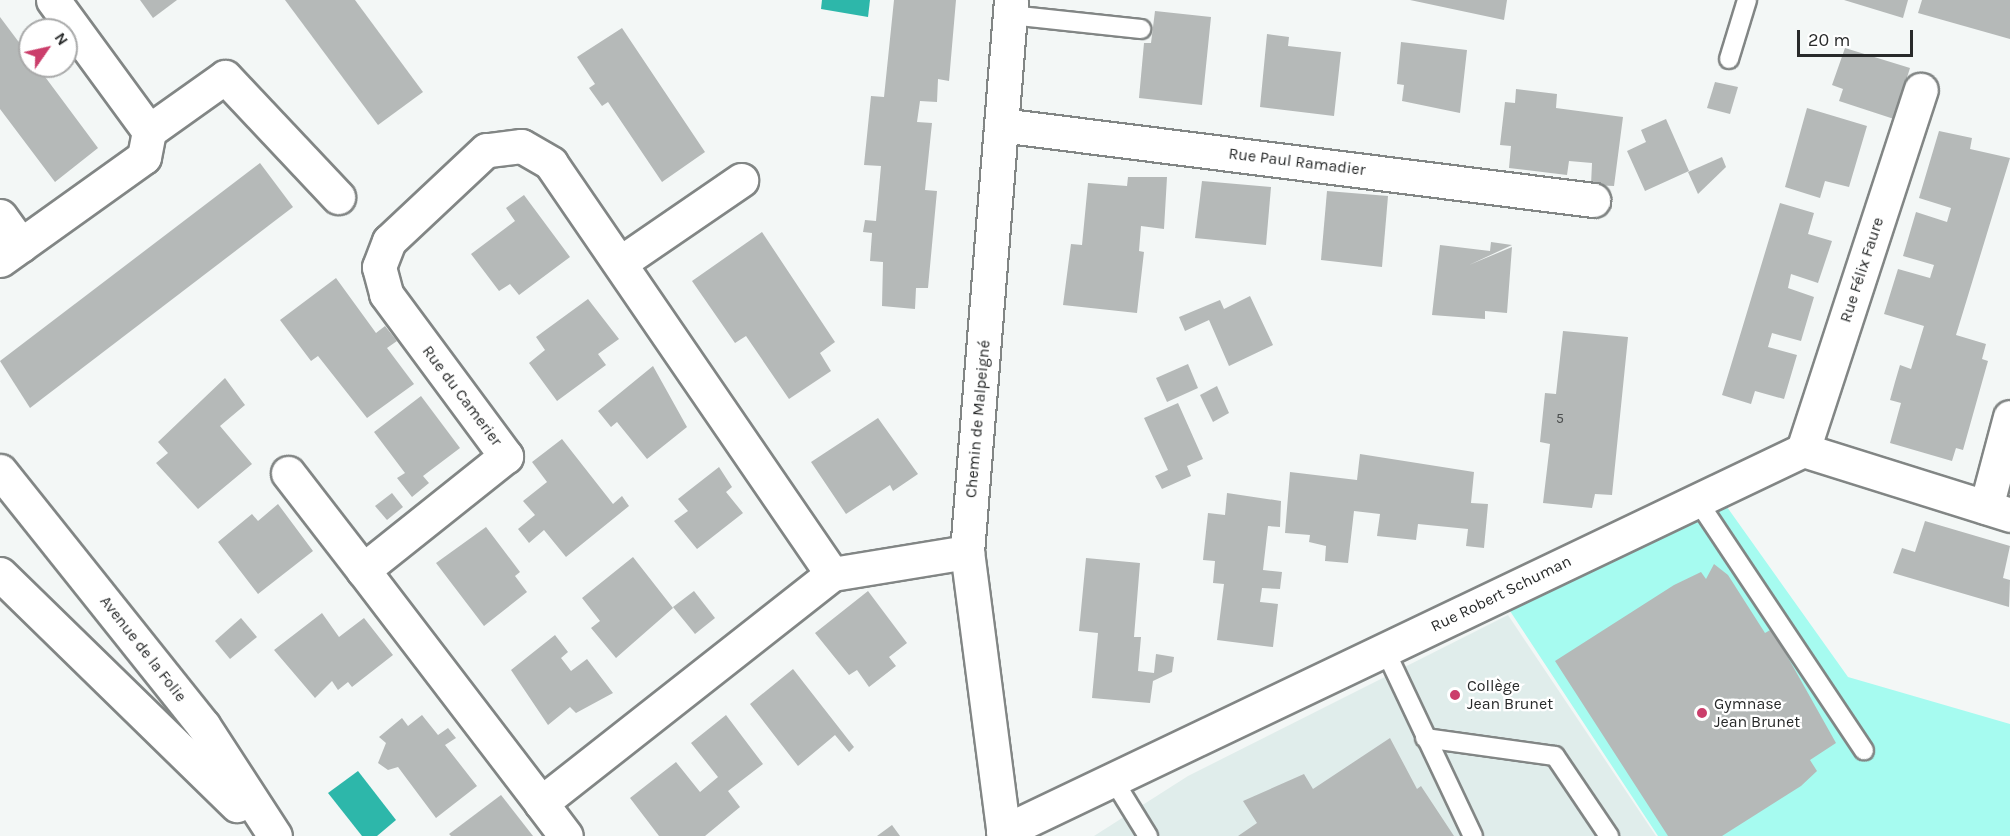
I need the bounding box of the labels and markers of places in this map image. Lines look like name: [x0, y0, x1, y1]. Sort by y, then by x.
place label: Collège Jean Brunet: [1467, 676, 1553, 714]
marker: Collège Jean Brunet: [1448, 688, 1462, 702]
place label: Gymnase Jean Brunet: [1714, 694, 1800, 732]
marker: Gymnase Jean Brunet: [1695, 706, 1709, 720]

